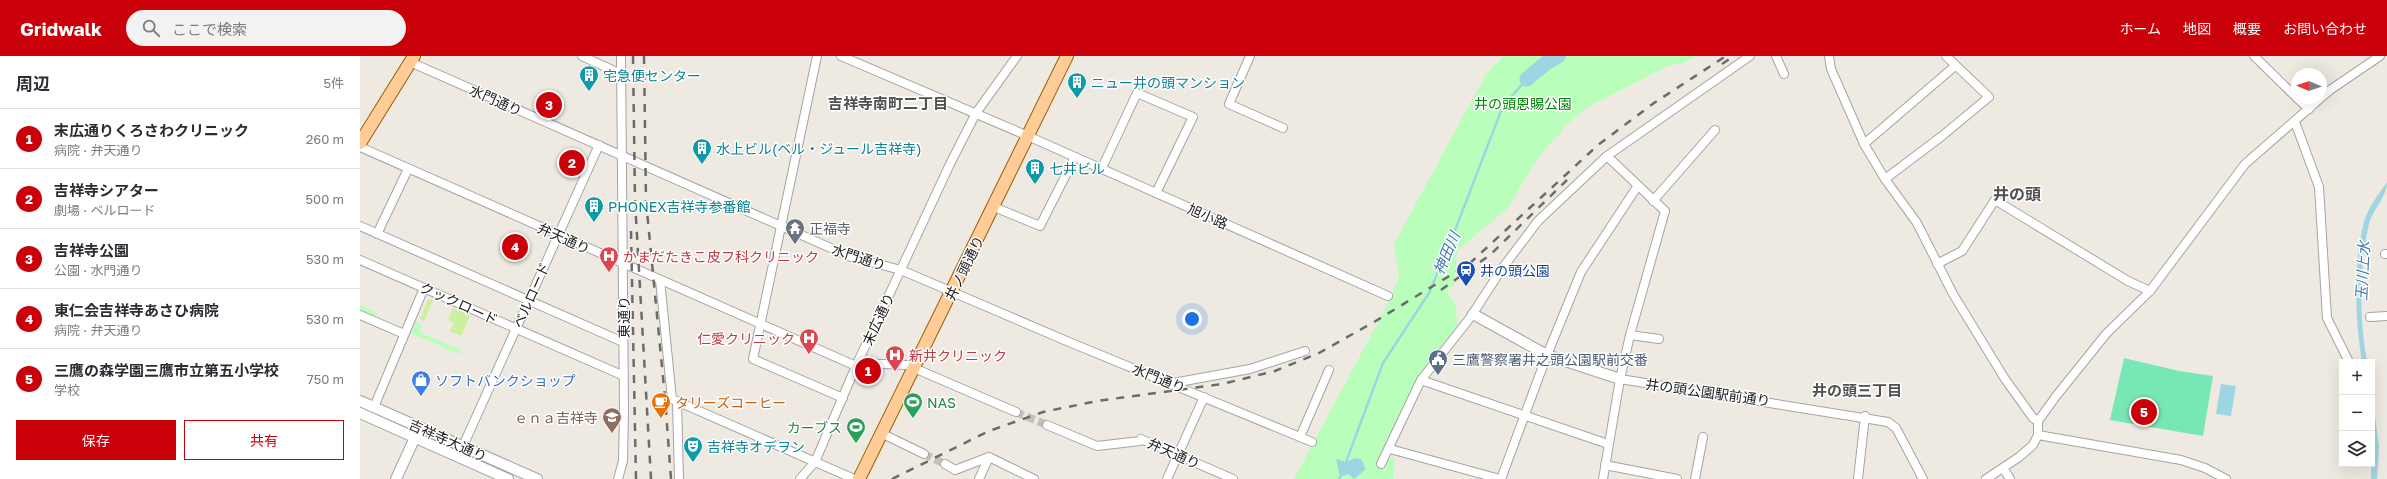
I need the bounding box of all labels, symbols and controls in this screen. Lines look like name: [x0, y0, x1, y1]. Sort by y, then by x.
search box: [126, 10, 406, 46]
text: Gridwalk: [20, 17, 102, 40]
icon: search: [140, 17, 162, 39]
text: ここで検索: [172, 20, 247, 38]
text: ホーム: [2119, 20, 2161, 37]
text: 地図: [2183, 20, 2211, 37]
text: 概要: [2233, 20, 2261, 37]
text: お問い合わせ: [2283, 20, 2367, 37]
building icon: 宅急便センター: [578, 64, 600, 92]
place label: 宅急便センター: [603, 67, 701, 84]
north arrow: [2291, 68, 2327, 104]
building icon: ニュー井の頭マンション: [1066, 71, 1088, 99]
text: 周辺: [16, 73, 50, 94]
place label: ニュー井の頭マンション: [1091, 74, 1245, 91]
text: 5件: [323, 75, 344, 91]
street label: 水門通り: [467, 81, 525, 119]
pin: 3: [536, 90, 562, 120]
district label: 吉祥寺南町二丁目: [828, 94, 948, 112]
park label: 井の頭恩賜公園: [1474, 95, 1572, 112]
text: 末広通りくろさわクリニック: [54, 121, 249, 139]
text: 1: [26, 131, 32, 147]
text: 260 m: [306, 131, 344, 147]
building icon: 水上ビル(ベル・ジュール吉祥寺): [691, 137, 713, 165]
place label: 水上ビル(ベル・ジュール吉祥寺): [716, 140, 922, 157]
text: 病院 · 弁天通り: [54, 142, 142, 158]
pin: 2: [559, 148, 585, 178]
building icon: 七井ビル: [1024, 157, 1046, 185]
place label: 七井ビル: [1049, 160, 1105, 177]
text: 吉祥寺シアター: [54, 181, 159, 199]
district label: 井の頭: [1993, 184, 2041, 204]
text: 2: [25, 191, 33, 207]
text: 500 m: [306, 191, 344, 207]
building icon: PHONEX吉祥寺参番館: [583, 195, 605, 223]
place label: PHONEX吉祥寺参番館: [608, 198, 751, 215]
street label: 旭小路: [1185, 200, 1231, 232]
text: 劇場 · ベルロード: [54, 202, 155, 218]
temple icon: 正福寺: [784, 217, 806, 245]
street label: 弁天通り: [535, 219, 593, 257]
place label: 正福寺: [809, 220, 851, 237]
water label: 神田川: [1429, 227, 1464, 277]
pin: 4: [502, 232, 528, 262]
street label: 井ノ頭通り: [941, 233, 987, 303]
water label: 玉川上水: [2351, 239, 2373, 301]
street label: 水門通り: [830, 240, 888, 274]
text: 吉祥寺公園: [54, 241, 129, 259]
hospital icon: かまだたきこ皮フ科クリニック: [598, 245, 620, 273]
place label: かまだたきこ皮フ科クリニック: [623, 248, 819, 265]
text: 3: [25, 251, 33, 267]
text: 530 m: [306, 251, 344, 267]
station icon: 井の頭公園: [1455, 259, 1477, 287]
street label: ベルロード: [509, 260, 553, 330]
text: 公園 · 水門通り: [54, 262, 142, 278]
place label: 井の頭公園: [1480, 262, 1550, 279]
street label: クックロード: [417, 278, 501, 328]
street label: 末広通り: [858, 290, 898, 348]
street label: 東通り: [615, 296, 632, 338]
text: 東仁会吉祥寺あさひ病院: [54, 301, 219, 319]
your location: [1182, 309, 1202, 329]
text: 4: [25, 311, 33, 327]
text: 530 m: [306, 311, 344, 327]
text: 病院 · 弁天通り: [54, 322, 142, 338]
hospital icon: 仁愛クリニック: [798, 327, 820, 355]
place label: 仁愛クリニック: [697, 330, 795, 347]
hospital icon: 新井クリニック: [884, 344, 906, 372]
place label: 新井クリニック: [909, 347, 1007, 364]
public building icon: 三鷹警察署井之頭公園駅前交番: [1427, 348, 1449, 376]
place label: 三鷹警察署井之頭公園駅前交番: [1452, 351, 1648, 368]
pin: 1: [855, 356, 881, 386]
map controls: [2339, 359, 2375, 467]
button: +: [2339, 359, 2375, 395]
street label: 水門通り: [1130, 360, 1188, 396]
text: 三鷹の森学園三鷹市立第五小学校: [54, 361, 279, 379]
shop icon: ソフトバンクショップ: [410, 369, 432, 397]
text: 5: [25, 371, 33, 387]
text: 750 m: [307, 371, 344, 387]
place label: ソフトバンクショップ: [435, 372, 576, 389]
street label: 井の頭公園駅前通り: [1644, 375, 1772, 409]
district label: 井の頭三丁目: [1812, 381, 1902, 399]
text: 学校: [54, 382, 80, 398]
cafe icon: タリーズコーヒー: [650, 391, 672, 419]
sports icon: NAS: [902, 391, 924, 419]
place label: タリーズコーヒー: [675, 394, 786, 411]
place label: NAS: [927, 394, 956, 411]
button: −: [2339, 395, 2375, 431]
pin: 5: [2131, 397, 2157, 427]
school or university icon: ｅｎａ吉祥寺: [601, 406, 623, 434]
place label: ｅｎａ吉祥寺: [514, 409, 598, 426]
street label: 吉祥寺大通り: [406, 415, 490, 465]
sports icon: カーブス: [845, 416, 867, 444]
place label: カーブス: [787, 419, 842, 436]
button: 保存: [16, 420, 176, 460]
button: 共有: [184, 420, 344, 460]
button: layers: [2339, 431, 2375, 467]
street label: 弁天通り: [1145, 434, 1203, 472]
theatre icon: 吉祥寺オデヲン: [682, 435, 704, 463]
place label: 吉祥寺オデヲン: [707, 438, 805, 455]

